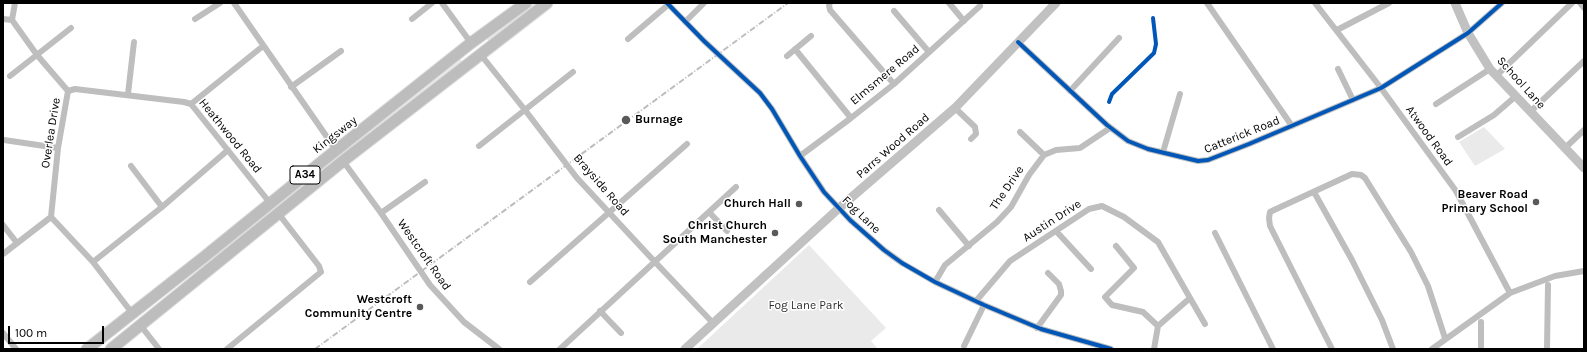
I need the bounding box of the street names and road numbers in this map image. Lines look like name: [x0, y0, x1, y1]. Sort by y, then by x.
street label: Elmsmere Road: [847, 42, 923, 108]
street label: School Lane: [1494, 54, 1548, 112]
street label: Heathwood Road: [195, 96, 265, 176]
street label: Overlea Drive: [38, 97, 64, 169]
street label: Atwood Road: [1402, 103, 1456, 169]
street label: Parrs Wood Road: [854, 110, 932, 182]
street label: Kingsway: [310, 113, 360, 157]
street label: Catterick Road: [1202, 113, 1282, 157]
street label: Brayside Road: [570, 151, 632, 219]
street label: The Drive: [987, 163, 1027, 213]
road number: A34: [290, 166, 320, 184]
street label: Fog Lane: [839, 193, 883, 237]
street label: Austin Drive: [1020, 197, 1084, 245]
street label: Westcroft Road: [394, 217, 454, 293]

